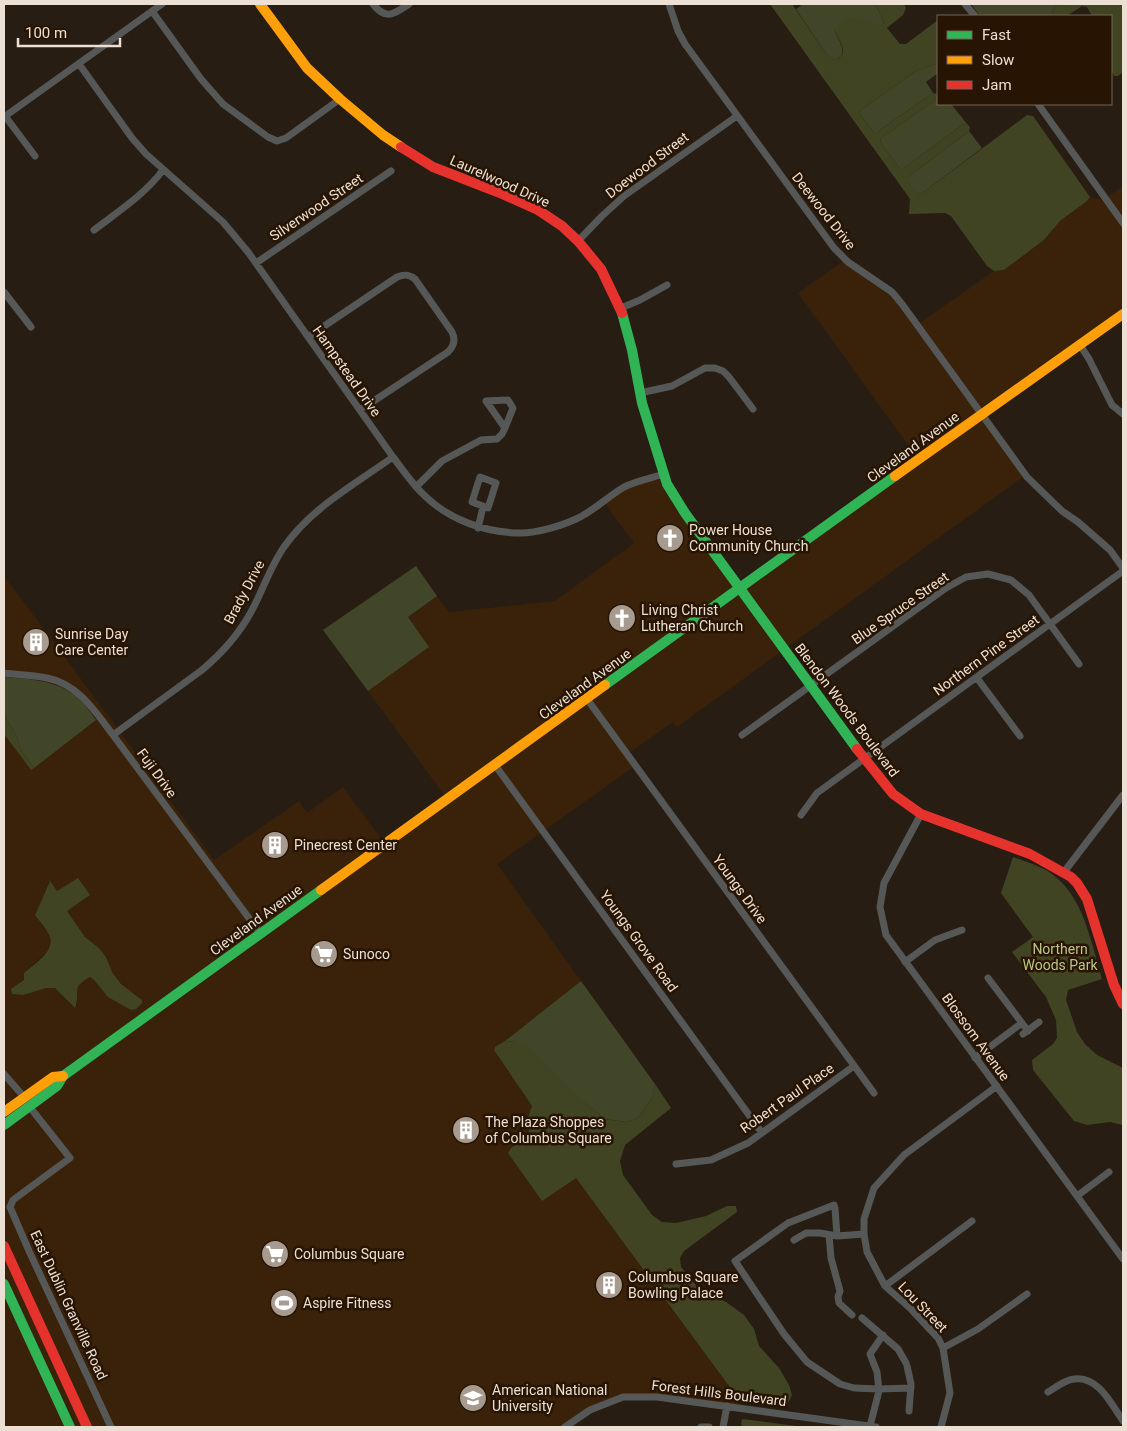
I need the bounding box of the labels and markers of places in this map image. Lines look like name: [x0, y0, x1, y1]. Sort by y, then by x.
place label: Power House Community Church: [689, 522, 808, 554]
church icon: Power House Community Church: [655, 523, 685, 553]
place label: Living Christ Lutheran Church: [641, 602, 743, 634]
church icon: Living Christ Lutheran Church: [607, 603, 637, 633]
place label: Sunrise Day Care Center: [55, 626, 129, 658]
building icon: Sunrise Day Care Center: [21, 627, 51, 657]
building icon: Pinecrest Center: [260, 830, 290, 860]
place label: Pinecrest Center: [294, 837, 397, 853]
supermarket icon: Sunoco: [309, 939, 339, 969]
place label: Sunoco: [343, 946, 390, 962]
place label: The Plaza Shoppes of Columbus Square: [485, 1114, 612, 1146]
building icon: The Plaza Shoppes of Columbus Square: [451, 1115, 481, 1145]
supermarket icon: Columbus Square: [260, 1239, 290, 1269]
place label: Columbus Square: [294, 1246, 404, 1262]
place label: Columbus Square Bowling Palace: [628, 1269, 738, 1301]
building icon: Columbus Square Bowling Palace: [594, 1270, 624, 1300]
sports icon: Aspire Fitness: [269, 1288, 299, 1318]
place label: Aspire Fitness: [303, 1295, 391, 1311]
place label: American National University: [492, 1382, 607, 1414]
school or university icon: American National University: [458, 1383, 488, 1413]

